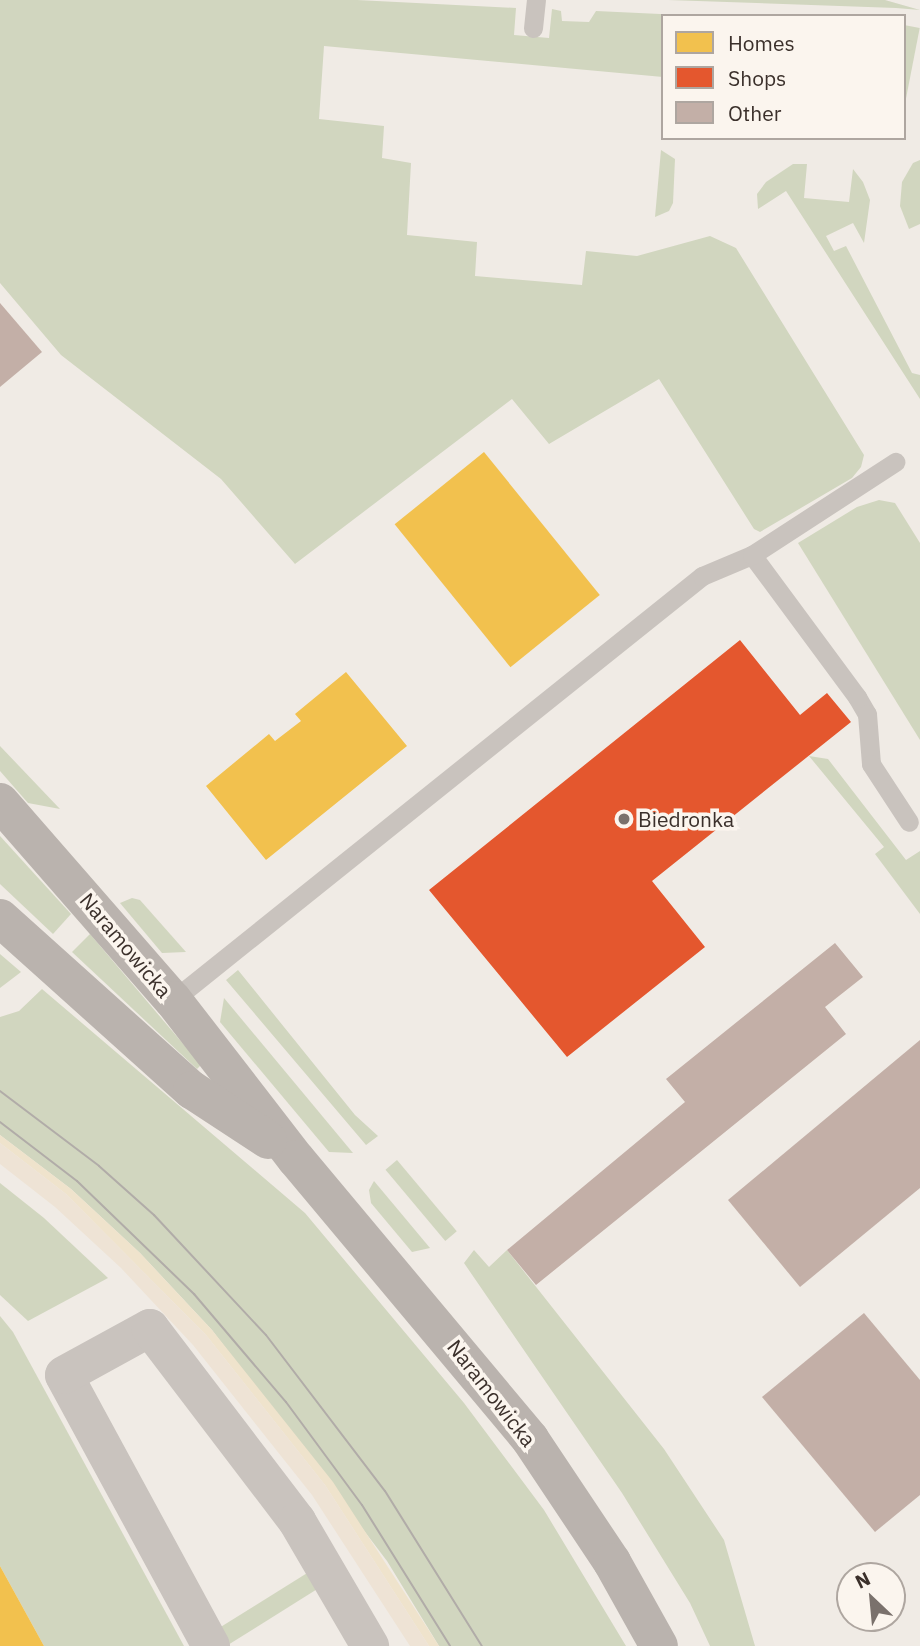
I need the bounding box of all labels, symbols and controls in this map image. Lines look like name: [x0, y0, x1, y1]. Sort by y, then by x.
legend: [661, 14, 906, 140]
text: Homes: [728, 29, 795, 57]
text: Shops: [728, 64, 786, 92]
text: Other: [728, 99, 781, 127]
place label: Biedronka: [638, 806, 734, 832]
marker: Biedronka: [616, 811, 632, 827]
street label: Naramowicka: [75, 887, 177, 1003]
street label: Naramowicka: [442, 1334, 542, 1452]
north arrow: [836, 1562, 906, 1632]
text: N: [851, 1566, 874, 1594]

